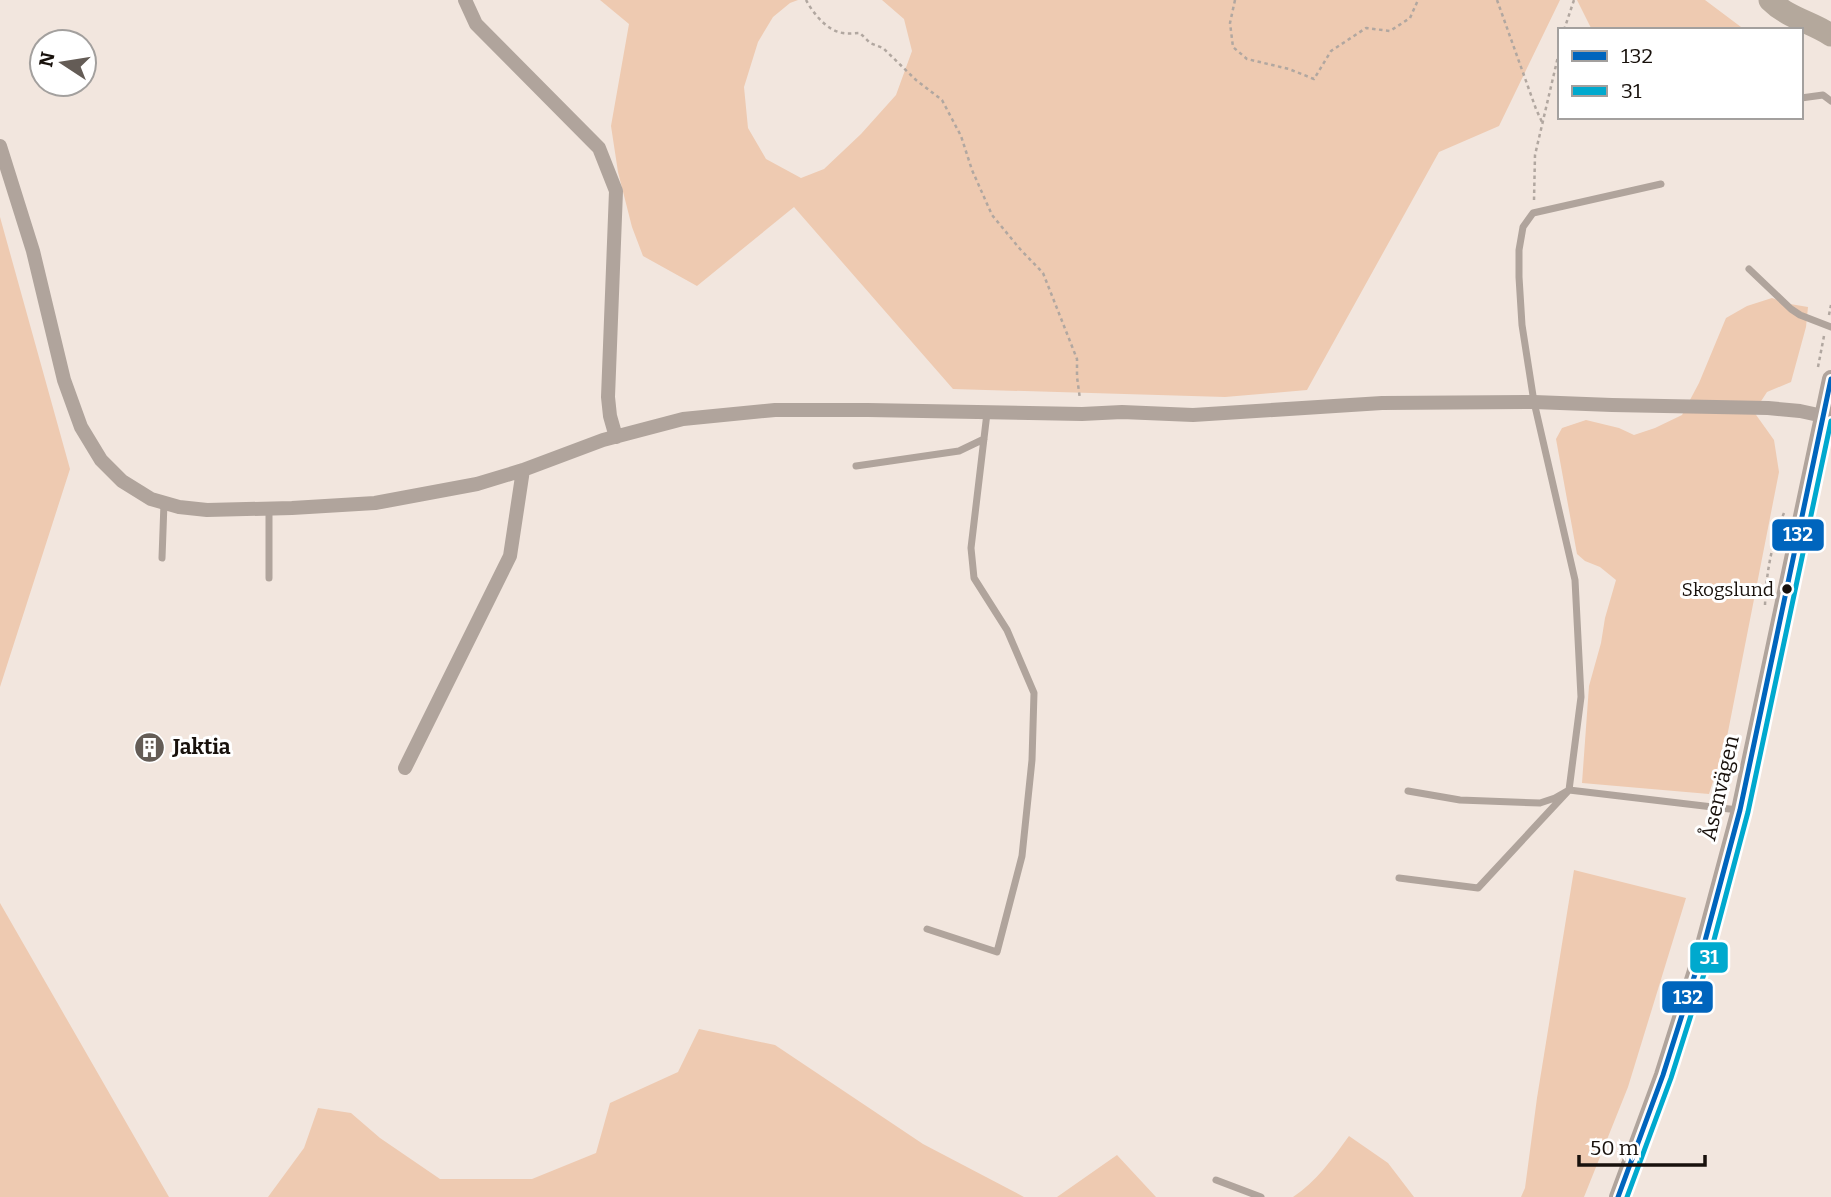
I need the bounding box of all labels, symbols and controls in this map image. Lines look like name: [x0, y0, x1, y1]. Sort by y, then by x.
north arrow: [28, 28, 98, 98]
legend: [1558, 28, 1803, 119]
text: 132: [1621, 43, 1653, 69]
text: N: [34, 50, 60, 69]
text: 31: [1621, 78, 1642, 104]
line badge: 132: [1771, 518, 1825, 552]
text: 132: [1783, 523, 1813, 546]
place label: Skogslund: [1682, 578, 1774, 601]
marker: Skogslund: [1780, 582, 1794, 596]
building icon: Jaktia: [133, 730, 167, 764]
street label: Åsenvägen: [1695, 733, 1745, 843]
place label: Jaktia: [172, 734, 231, 760]
line badge: 31: [1689, 941, 1729, 974]
text: 31: [1699, 946, 1719, 969]
line badge: 132: [1661, 980, 1714, 1014]
text: 132: [1673, 986, 1703, 1009]
scale bar: [1579, 1124, 1705, 1168]
text: 50 m: [1590, 1135, 1639, 1161]

